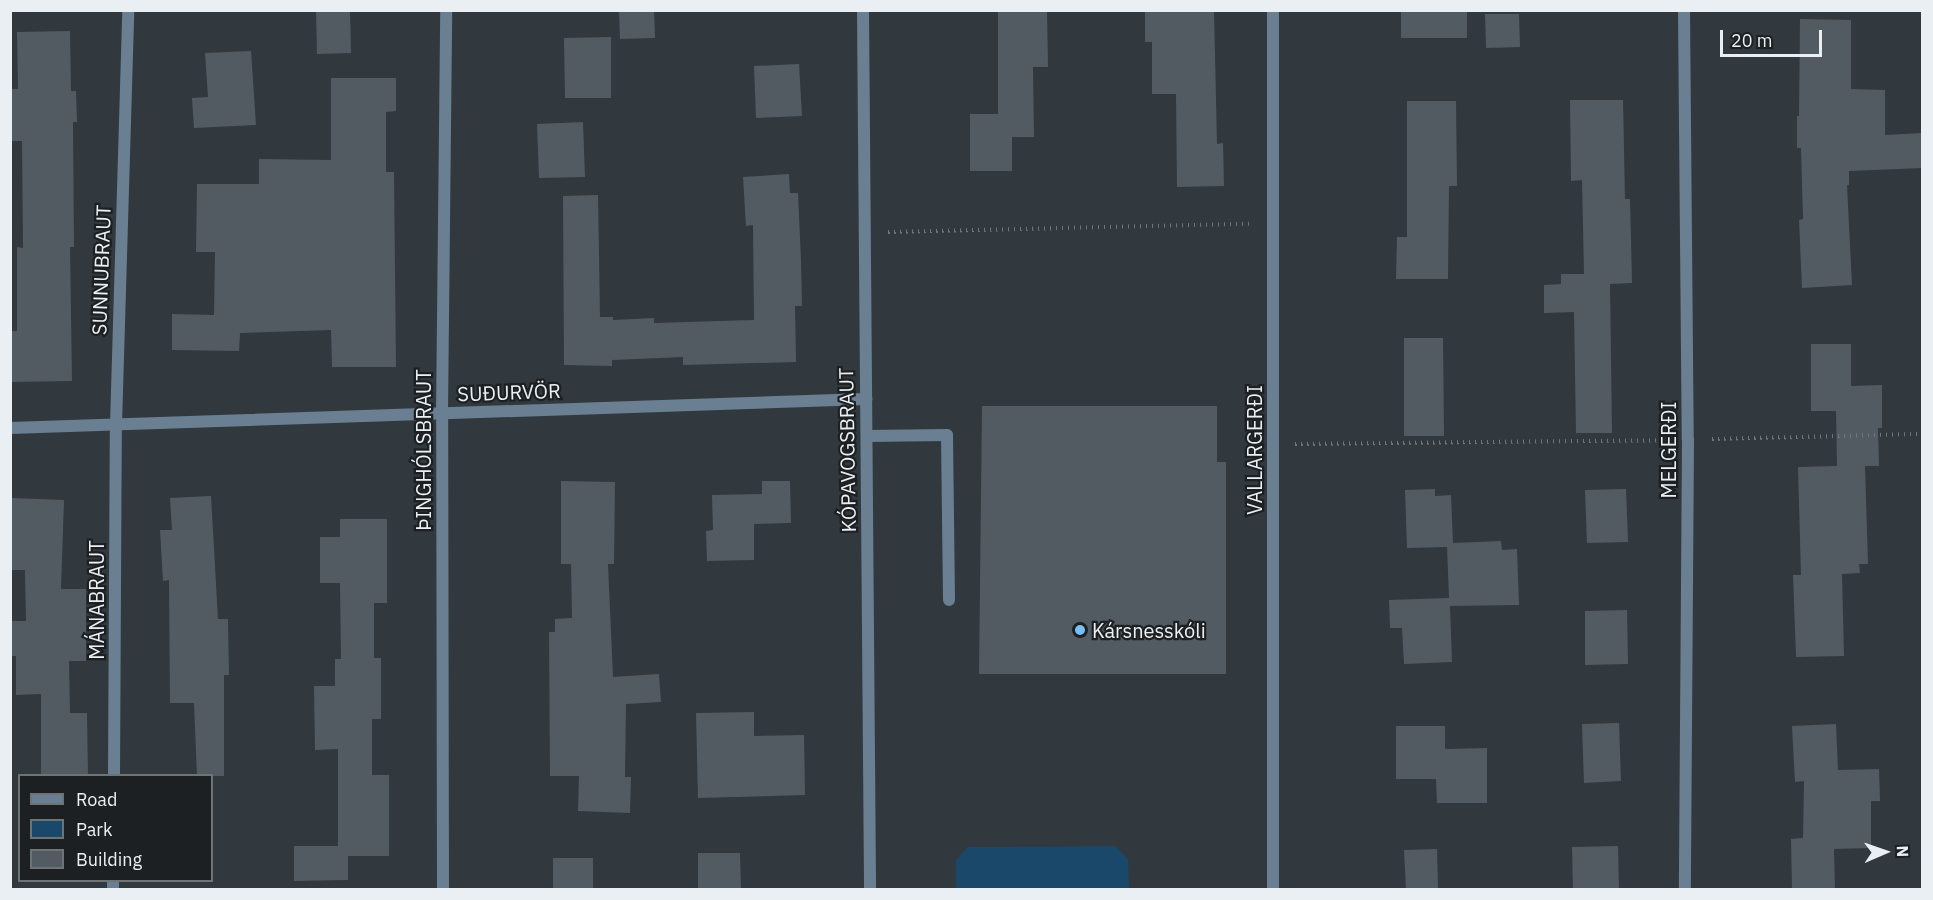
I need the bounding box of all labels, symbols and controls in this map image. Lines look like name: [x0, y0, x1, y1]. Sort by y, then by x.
scale bar: [1723, 18, 1825, 56]
text: 20 m: [1731, 29, 1773, 52]
street label: SUNNUBRAUT: [87, 204, 115, 336]
street label: KÓPAVOGSBRAUT: [834, 368, 860, 532]
street label: ÞINGHÓLSBRAUT: [411, 369, 435, 531]
street label: SUÐURVÖR: [457, 378, 561, 406]
street label: VALLARGERÐI: [1242, 385, 1266, 515]
street label: MELGERÐI: [1656, 401, 1680, 499]
street label: MÁNABRAUT: [84, 540, 108, 660]
place label: Kársnesskóli: [1092, 618, 1206, 642]
marker: Kársnesskóli: [1073, 623, 1087, 637]
legend: [18, 774, 213, 882]
text: Road: [76, 788, 117, 811]
text: Park: [76, 818, 112, 841]
north arrow: [1855, 822, 1915, 882]
text: N: [1893, 845, 1913, 858]
text: Building: [76, 848, 142, 871]

